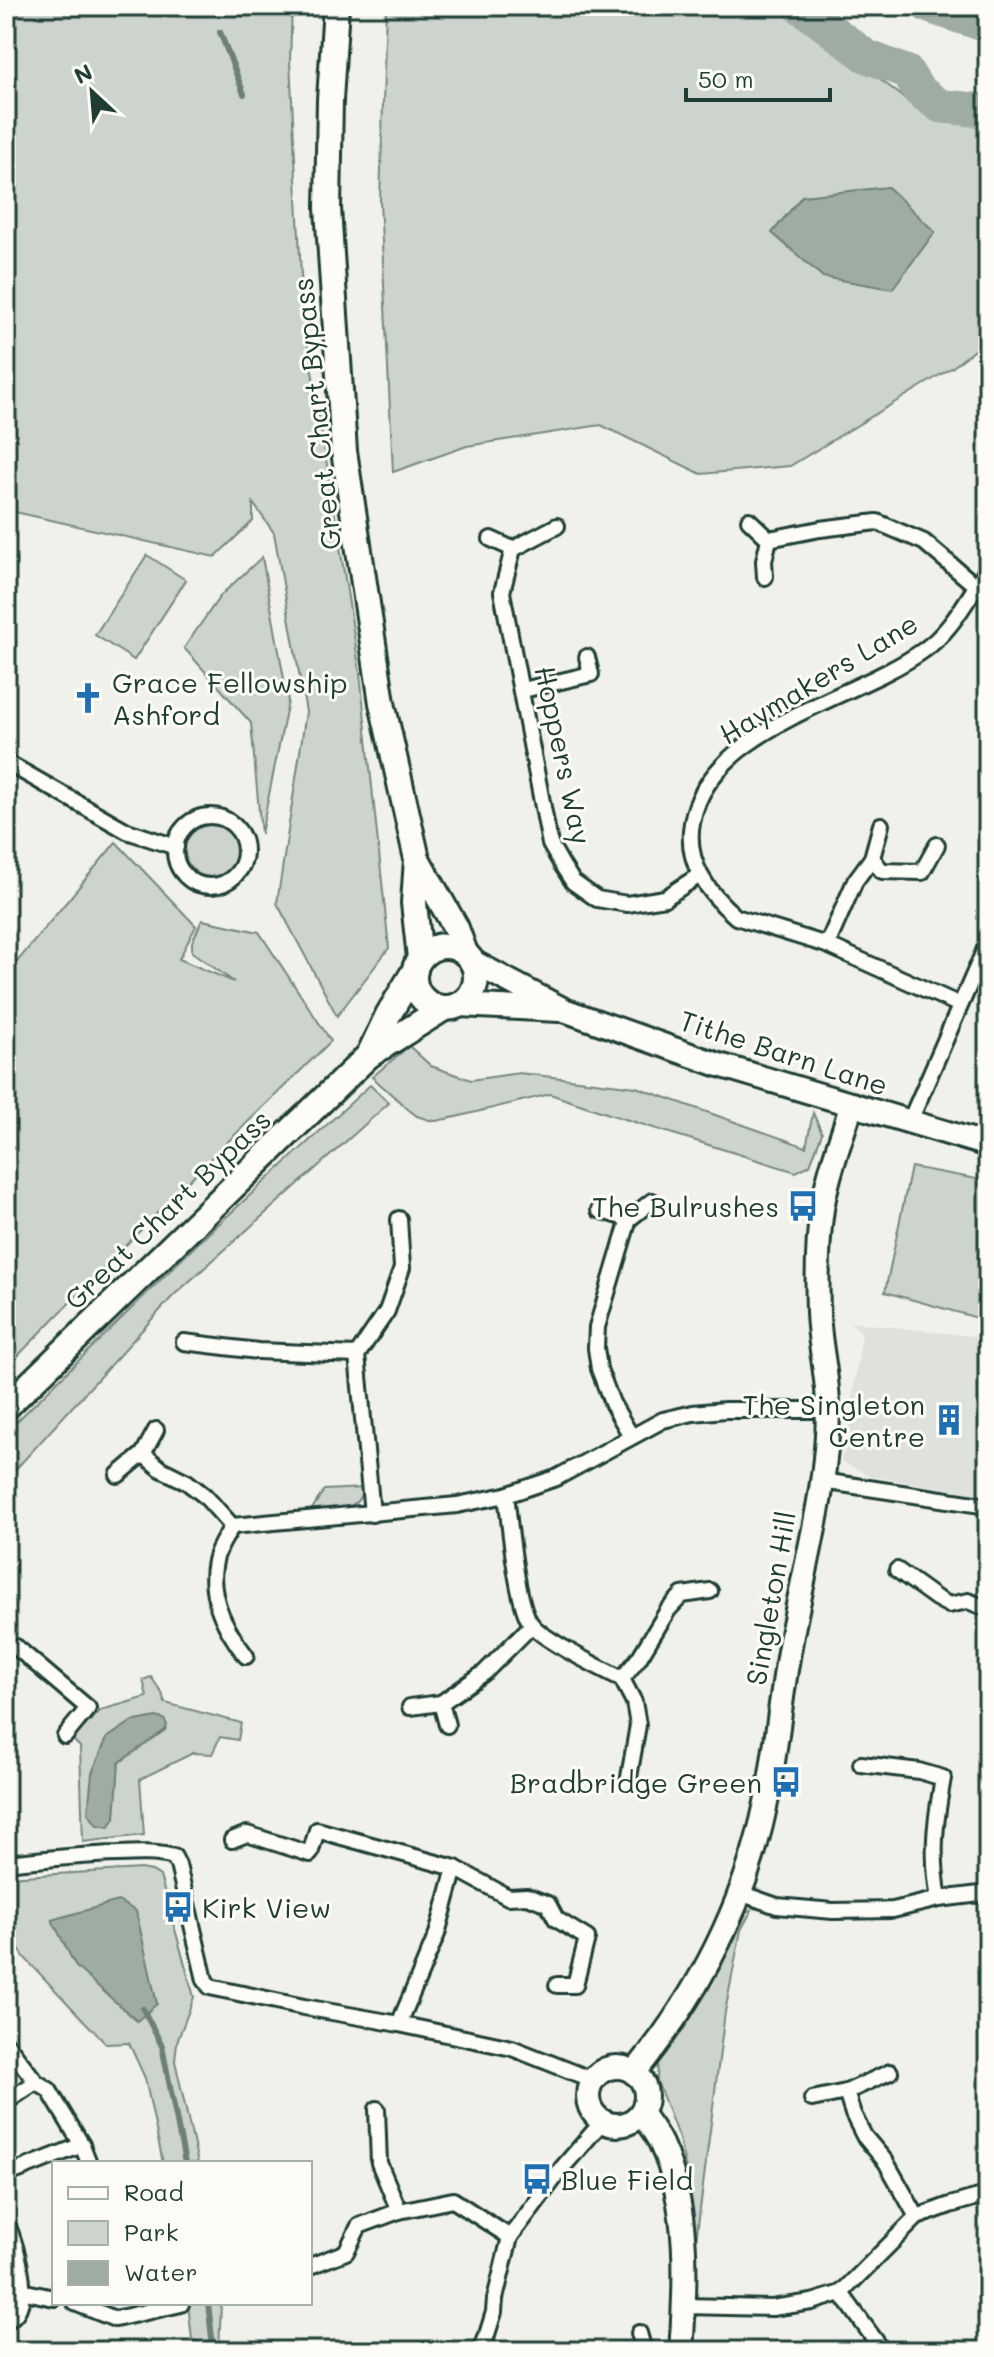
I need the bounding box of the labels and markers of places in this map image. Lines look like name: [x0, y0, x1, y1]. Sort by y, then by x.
place label: Grace Fellowship Ashford: [112, 664, 348, 732]
church icon: Grace Fellowship Ashford: [71, 681, 105, 715]
place label: The Bulrushes: [592, 1188, 779, 1224]
bus stop icon: The Bulrushes: [786, 1189, 820, 1223]
place label: The Singleton Centre: [742, 1386, 925, 1454]
building icon: The Singleton Centre: [932, 1403, 966, 1437]
place label: Bradbridge Green: [510, 1764, 762, 1800]
bus stop icon: Bradbridge Green: [769, 1765, 803, 1799]
place label: Kirk View: [202, 1889, 331, 1925]
bus stop icon: Kirk View: [161, 1890, 195, 1924]
place label: Blue Field: [561, 2161, 693, 2197]
bus stop icon: Blue Field: [520, 2162, 554, 2196]

